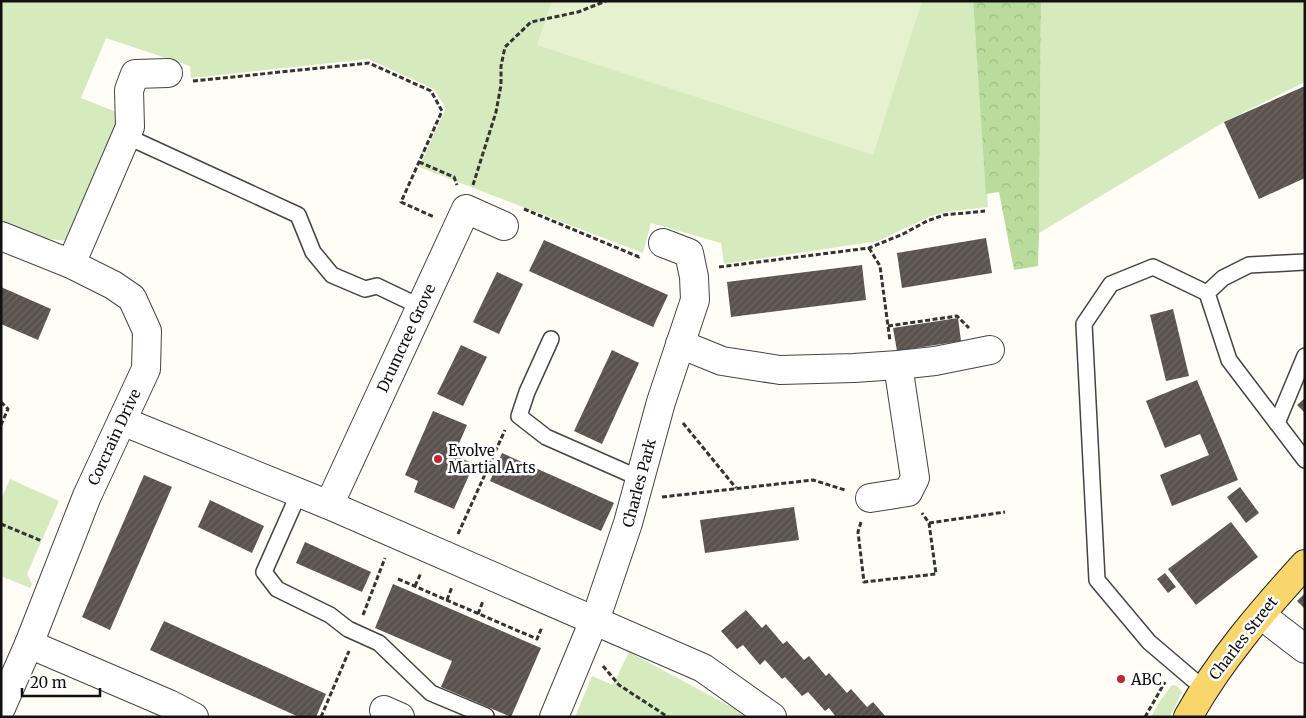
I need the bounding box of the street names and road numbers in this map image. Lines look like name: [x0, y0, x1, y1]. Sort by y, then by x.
street label: Drumcree Grove: [373, 281, 440, 395]
street label: Corcrain Drive: [83, 386, 145, 488]
street label: Charles Park: [618, 436, 660, 529]
street label: Charles Street: [1205, 592, 1282, 683]

